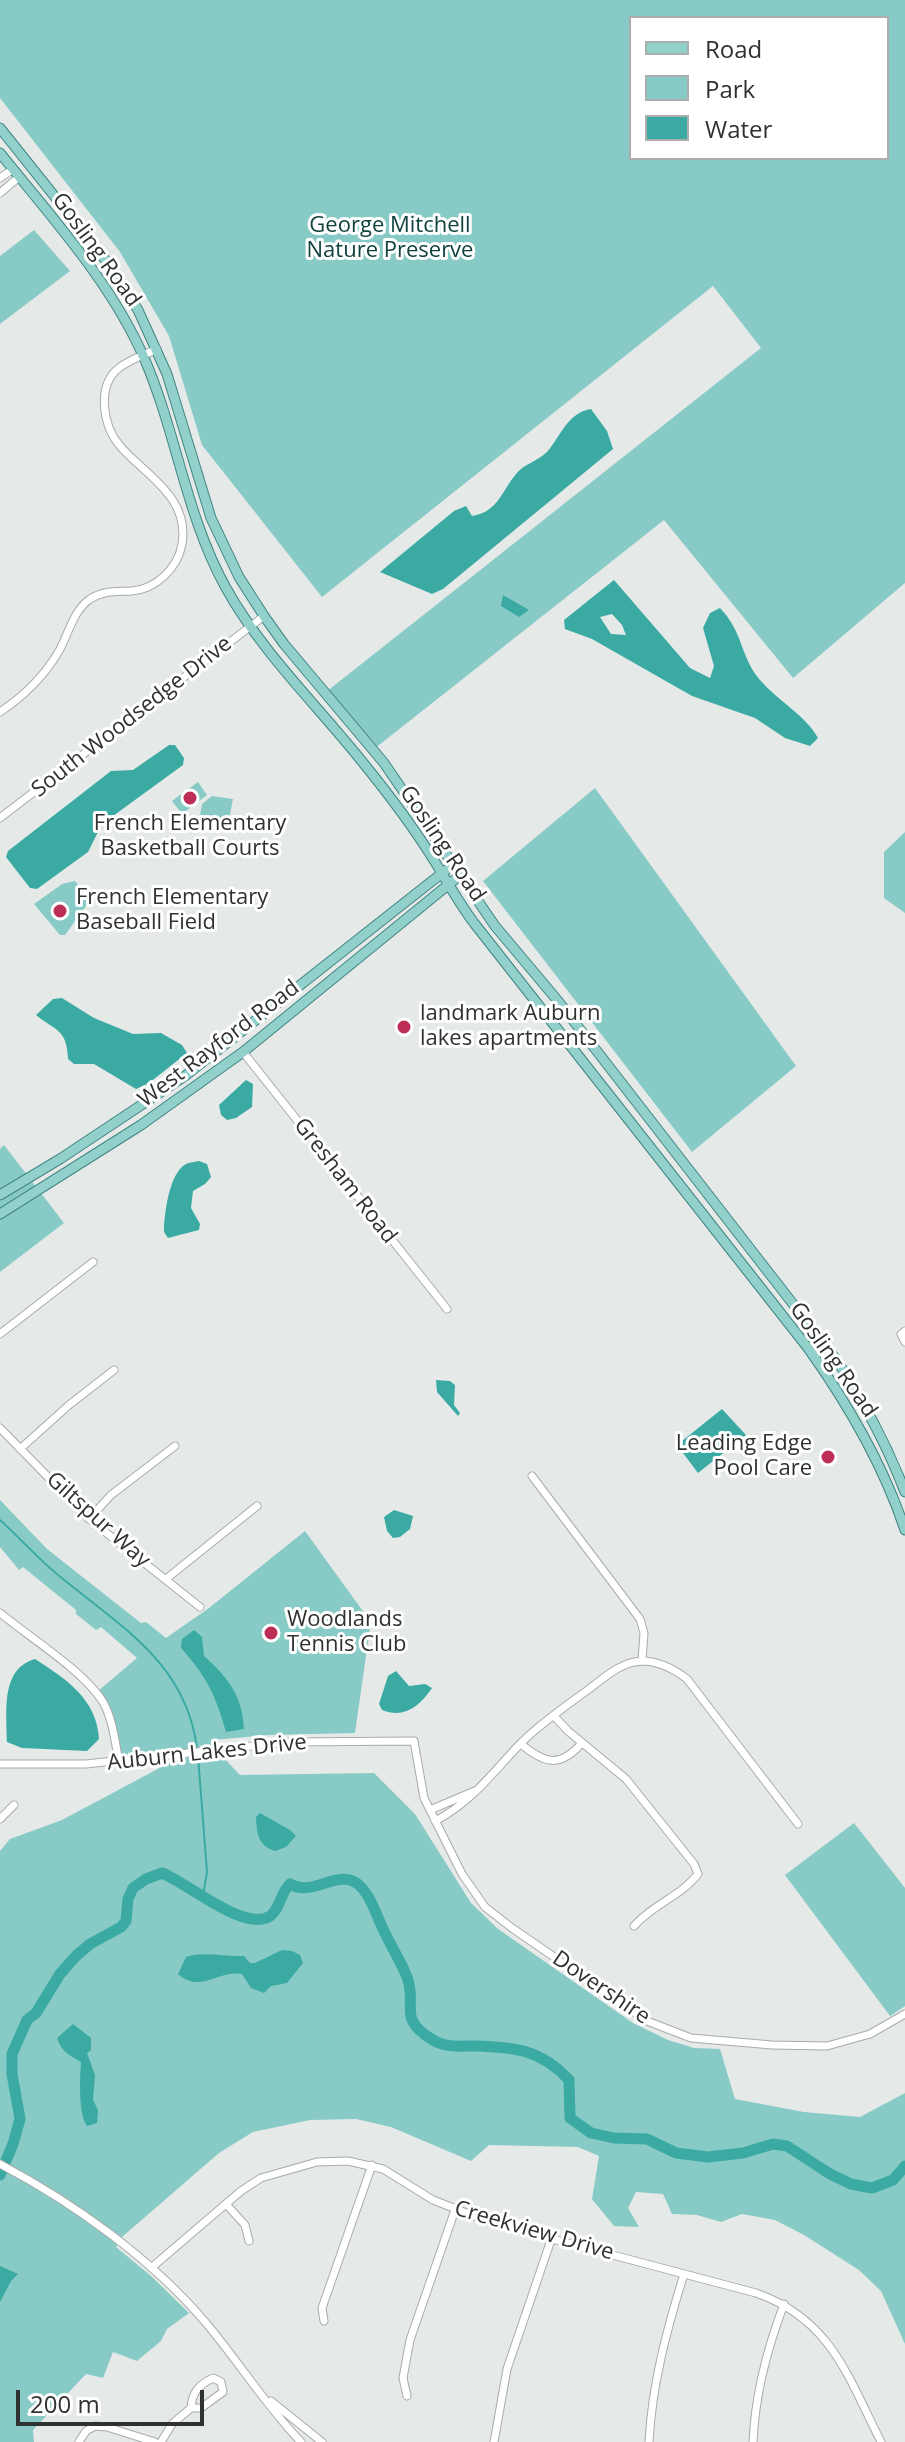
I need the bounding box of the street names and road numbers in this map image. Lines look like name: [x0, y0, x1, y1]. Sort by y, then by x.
street label: Gosling Road: [46, 188, 146, 312]
street label: South Woodsedge Drive: [27, 631, 237, 803]
street label: Gosling Road: [393, 781, 491, 907]
street label: West Rayford Road: [133, 975, 305, 1113]
street label: Gresham Road: [288, 1113, 402, 1249]
street label: Gosling Road: [784, 1297, 882, 1423]
street label: Giltspur Way: [41, 1466, 155, 1574]
street label: Auburn Lakes Drive: [106, 1729, 308, 1777]
street label: Dovershire: [547, 1946, 655, 2030]
street label: Creekview Drive: [451, 2196, 617, 2266]

